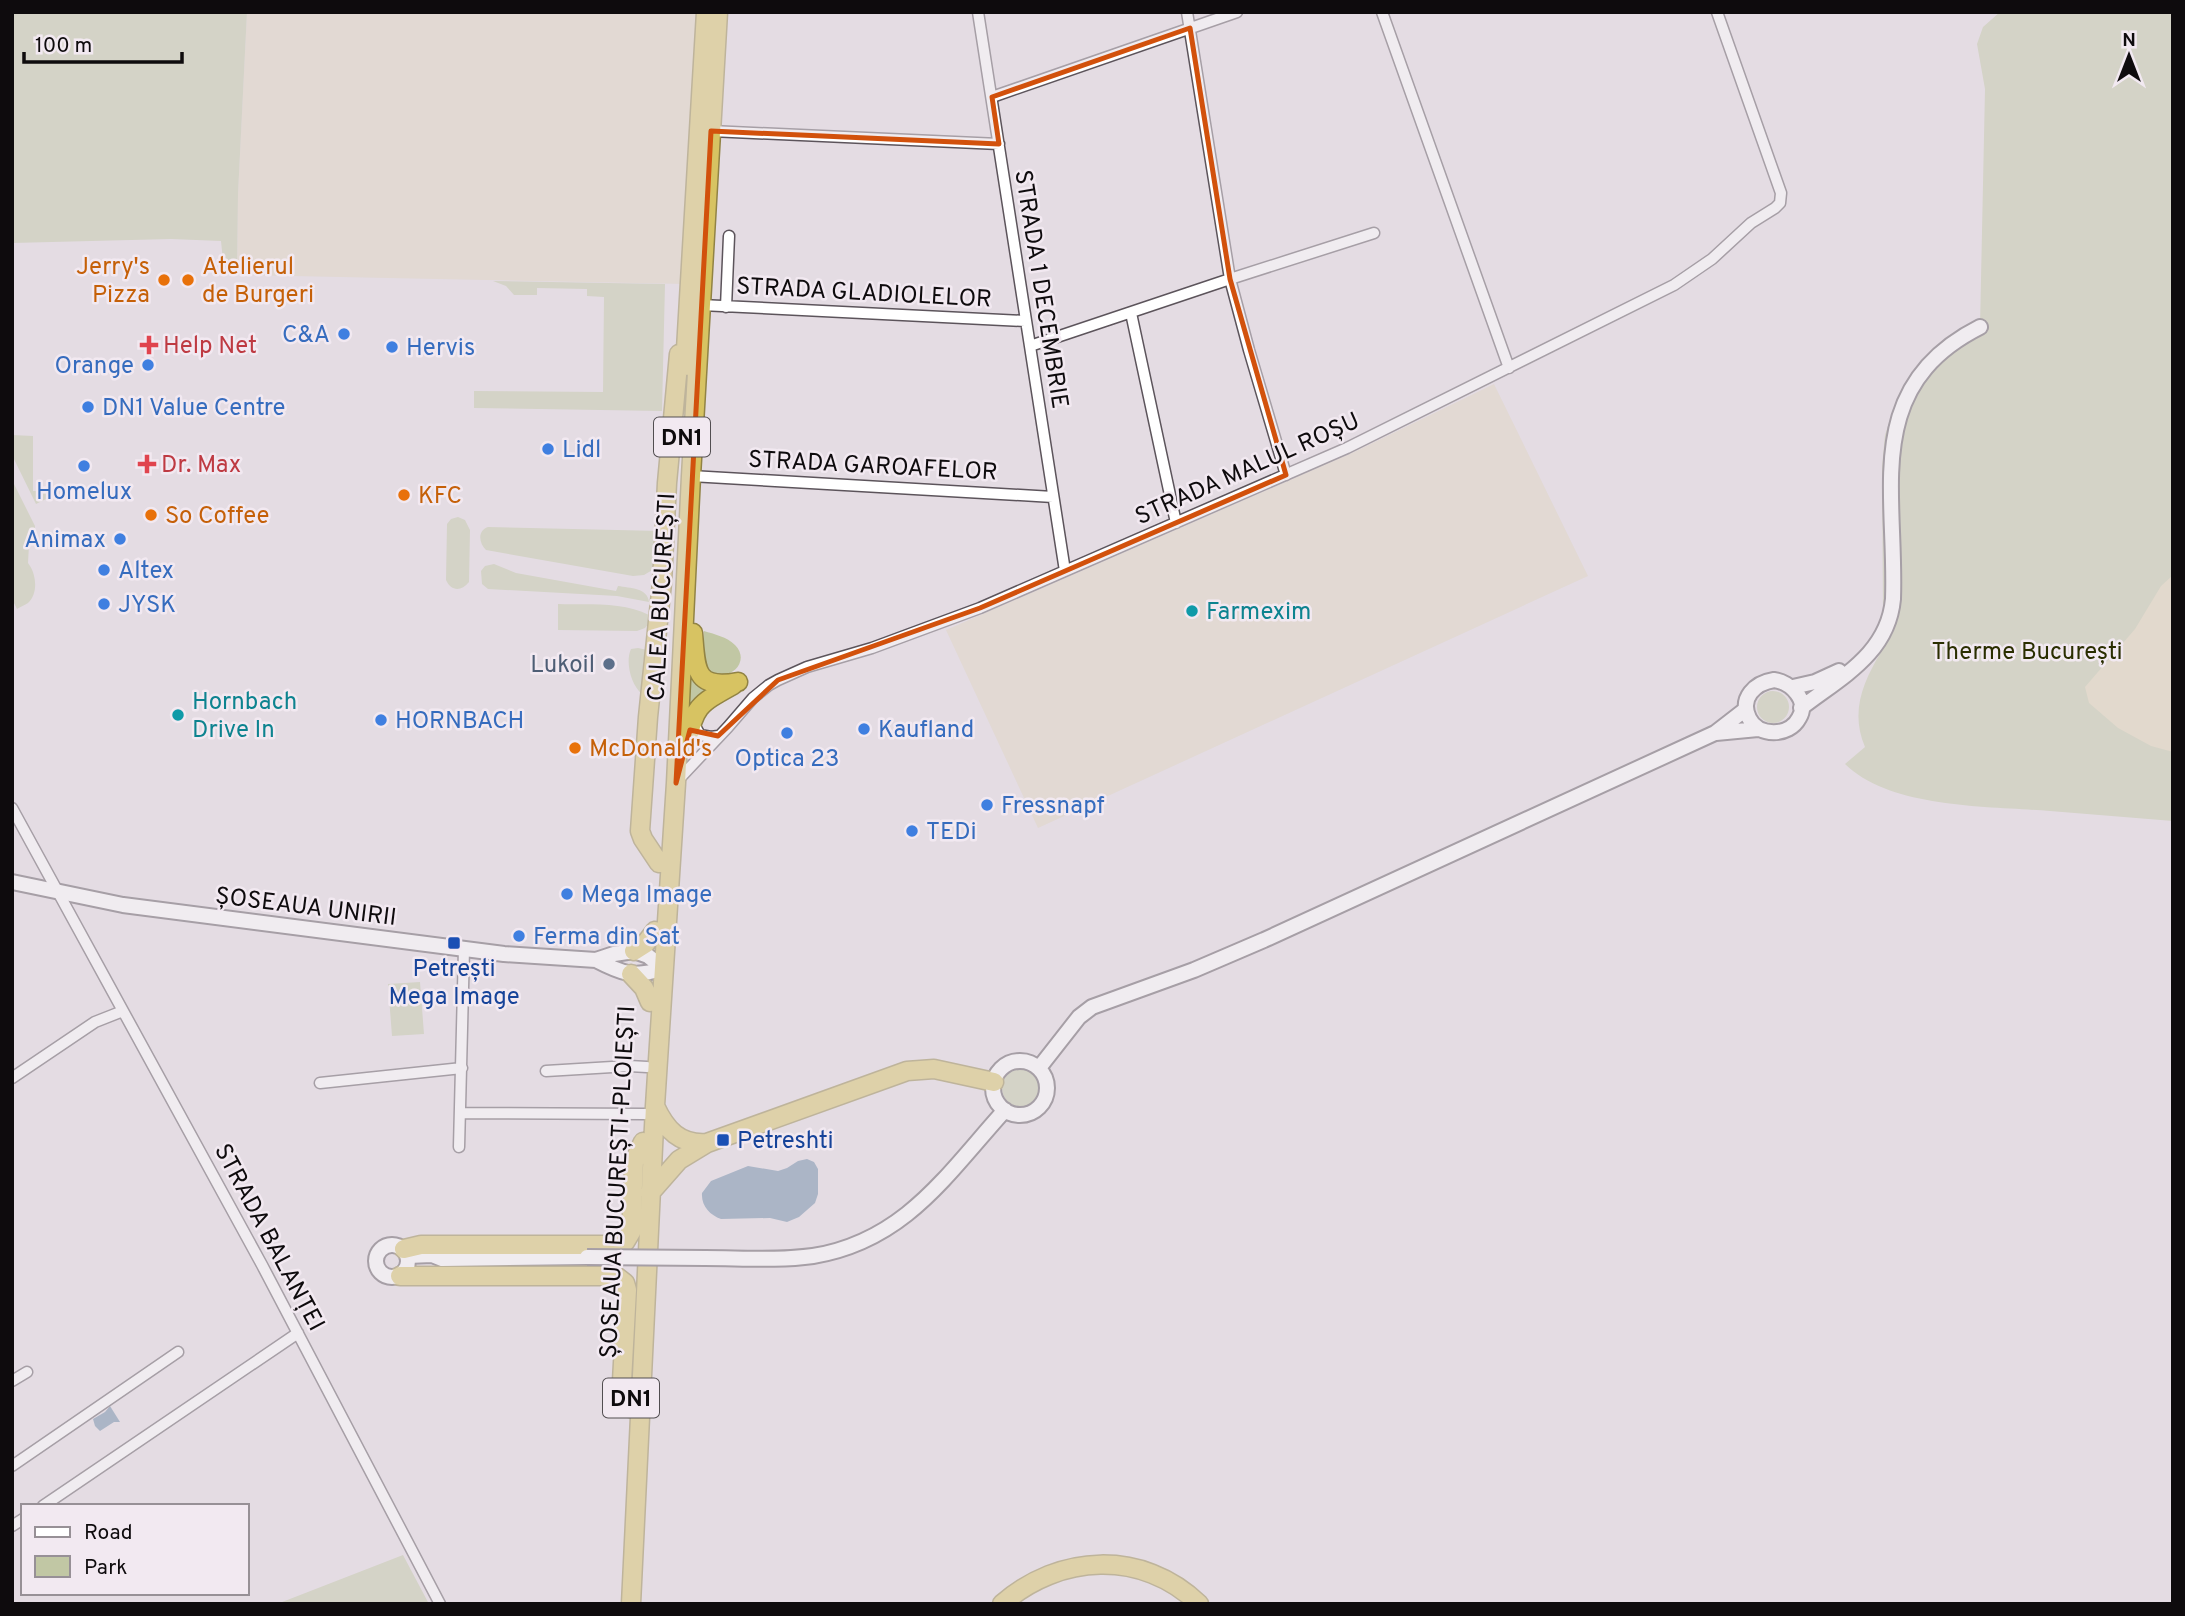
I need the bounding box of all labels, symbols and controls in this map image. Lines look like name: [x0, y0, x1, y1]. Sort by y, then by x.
scale bar: [24, 21, 182, 65]
north arrow: [2094, 21, 2164, 91]
text: N: [2122, 29, 2136, 53]
text: 100 m: [35, 33, 92, 60]
street label: STRADA 1 DECEMBRIE: [1006, 168, 1074, 411]
place label: Jerry's Pizza: [76, 253, 150, 311]
place label: Atelierul de Burgeri: [202, 253, 314, 311]
marker: Jerry's Pizza: [156, 272, 172, 288]
marker: Atelierul de Burgeri: [180, 272, 196, 288]
street label: STRADA GLADIOLELOR: [735, 272, 993, 316]
place label: C&A: [282, 321, 330, 351]
marker: C&A: [336, 326, 352, 342]
place label: Help Net: [163, 332, 257, 362]
place label: Hervis: [406, 334, 475, 364]
marker: Help Net: [141, 337, 157, 353]
marker: Hervis: [384, 339, 400, 355]
place label: Orange: [54, 352, 134, 382]
marker: Orange: [140, 357, 156, 373]
place label: DN1 Value Centre: [102, 394, 285, 424]
marker: DN1 Value Centre: [80, 399, 96, 415]
street label: STRADA MALUL ROȘU: [1131, 407, 1365, 533]
road number: DN1: [654, 418, 710, 457]
place label: Lidl: [562, 436, 601, 466]
marker: Lidl: [540, 441, 556, 457]
street label: STRADA GAROAFELOR: [747, 445, 998, 489]
place label: Dr. Max: [161, 451, 241, 481]
marker: Dr. Max: [139, 456, 155, 472]
marker: Homelux: [76, 458, 92, 474]
place label: Homelux: [36, 478, 132, 508]
place label: KFC: [418, 482, 462, 512]
marker: KFC: [396, 487, 412, 503]
street label: CALEA BUCUREȘTI: [643, 492, 683, 702]
place label: So Coffee: [165, 502, 269, 532]
marker: So Coffee: [143, 507, 159, 523]
place label: Animax: [24, 526, 106, 556]
marker: Animax: [112, 531, 128, 547]
place label: Altex: [118, 557, 174, 587]
marker: Altex: [96, 562, 112, 578]
place label: JYSK: [118, 591, 176, 621]
marker: JYSK: [96, 596, 112, 612]
place label: Farmexim: [1206, 598, 1311, 628]
marker: Farmexim: [1184, 603, 1200, 619]
park label: Therme București: [1931, 638, 2123, 668]
place label: Lukoil: [530, 651, 595, 681]
marker: Lukoil: [601, 656, 617, 672]
place label: Hornbach Drive In: [192, 688, 297, 746]
marker: Hornbach Drive In: [170, 707, 186, 723]
place label: HORNBACH: [395, 707, 524, 737]
marker: HORNBACH: [373, 712, 389, 728]
place label: Kaufland: [878, 716, 974, 746]
marker: Kaufland: [856, 721, 872, 737]
marker: Optica 23: [779, 725, 795, 741]
place label: McDonald's: [589, 735, 712, 765]
marker: McDonald's: [567, 740, 583, 756]
place label: Optica 23: [735, 745, 839, 775]
place label: Fressnapf: [1001, 792, 1105, 822]
marker: Fressnapf: [979, 797, 995, 813]
place label: TEDi: [926, 818, 977, 848]
marker: TEDi: [904, 823, 920, 839]
place label: Mega Image: [581, 881, 712, 911]
street label: ȘOSEAUA UNIRII: [213, 882, 398, 934]
marker: Mega Image: [559, 886, 575, 902]
place label: Ferma din Sat: [533, 923, 680, 953]
marker: Ferma din Sat: [511, 928, 527, 944]
marker: Petrești Mega Image: [446, 935, 462, 951]
place label: Petrești Mega Image: [388, 955, 520, 1013]
street label: ȘOSEAUA BUCUREȘTI-PLOIEȘTI: [595, 1005, 643, 1359]
place label: Petreshti: [737, 1127, 833, 1157]
marker: Petreshti: [715, 1132, 731, 1148]
street label: STRADA BALANȚEI: [206, 1139, 330, 1337]
road number: DN1: [603, 1378, 659, 1418]
legend: [21, 1504, 248, 1595]
text: Road: [84, 1520, 133, 1547]
text: Park: [84, 1555, 127, 1582]

